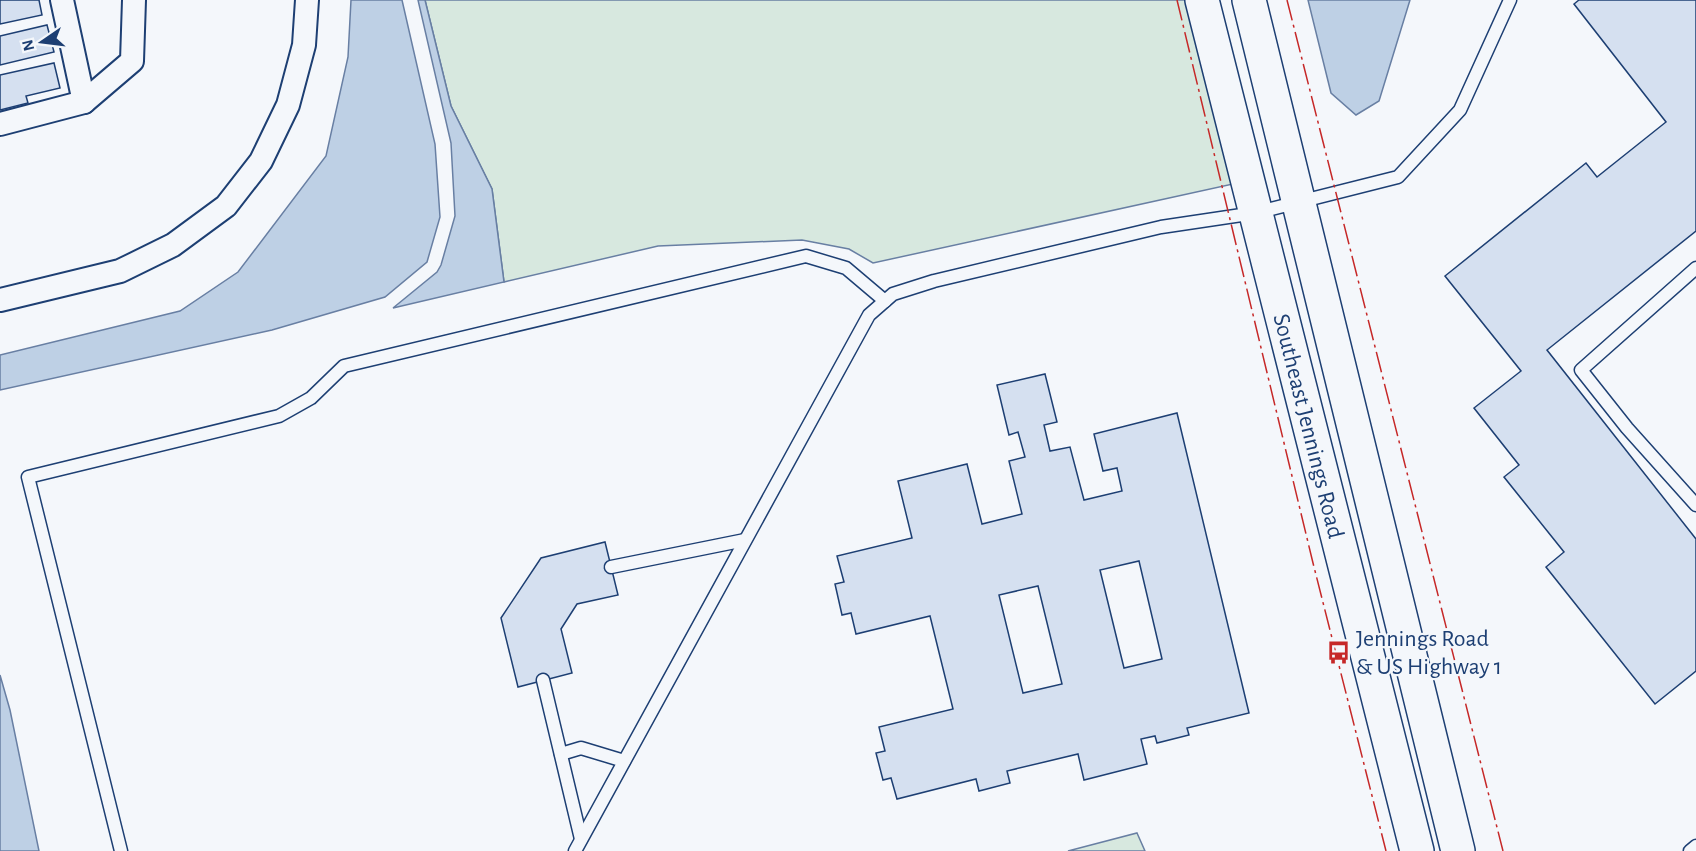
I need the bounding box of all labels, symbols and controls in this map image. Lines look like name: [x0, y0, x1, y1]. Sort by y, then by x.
north arrow: [12, 12, 72, 72]
text: N: [19, 38, 38, 53]
street label: Southeast Jennings Road: [1268, 311, 1348, 541]
place label: Jennings Road & US Highway 1: [1356, 627, 1502, 679]
bus stop icon: Jennings Road & US Highway 1: [1325, 639, 1351, 665]

